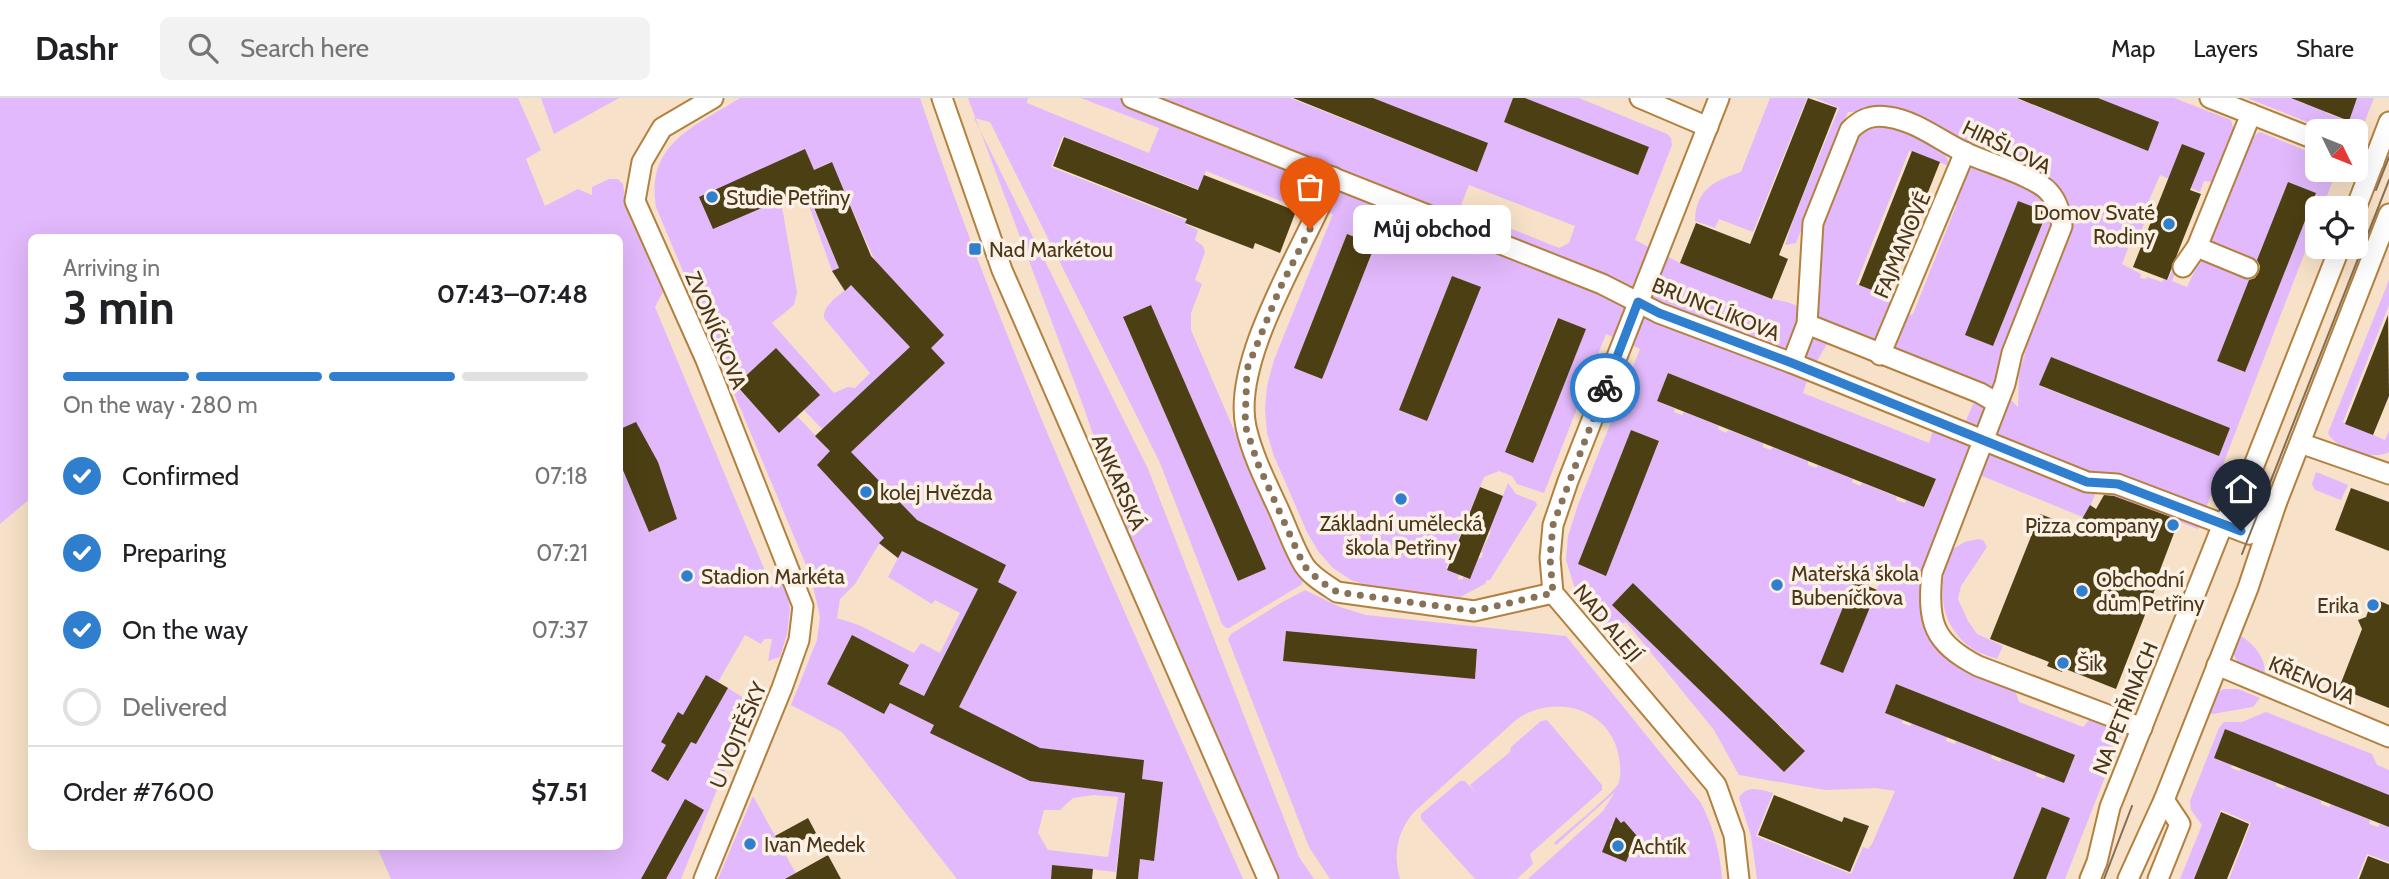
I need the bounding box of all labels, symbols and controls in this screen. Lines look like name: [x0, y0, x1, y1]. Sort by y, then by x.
search box: [160, 17, 650, 80]
text: Dashr: [35, 28, 118, 68]
icon: search: [184, 29, 222, 67]
text: Search here: [240, 32, 369, 64]
text: Map: [2111, 34, 2155, 63]
text: Layers: [2193, 34, 2258, 63]
text: Share: [2296, 34, 2354, 63]
street label: HIRŠLOVA: [1958, 115, 2056, 179]
north arrow: [2305, 119, 2368, 182]
map controls: [2305, 119, 2368, 259]
pin: [1280, 157, 1340, 229]
icon: bag: [1291, 168, 1329, 206]
place label: Studie Petřiny: [726, 185, 851, 210]
street label: FAJMANOVÉ: [1868, 188, 1936, 302]
marker: Studie Petřiny: [704, 189, 720, 205]
button: locate: [2305, 196, 2368, 259]
place label: Domov Svaté Rodiny: [2034, 200, 2155, 249]
callout: Můj obchod: [1352, 204, 1510, 254]
text: Můj obchod: [1373, 215, 1491, 243]
marker: Domov Svaté Rodiny: [2161, 216, 2177, 232]
place label: Nad Markétou: [989, 237, 1113, 262]
marker: Nad Markétou: [967, 241, 983, 257]
text: Arriving in: [63, 254, 160, 282]
street label: ZVONÍČKOVA: [680, 267, 752, 393]
street label: BRUNCLÍKOVA: [1648, 272, 1784, 346]
text: 07:43–07:48: [437, 278, 588, 310]
text: 3 min: [63, 280, 175, 336]
courier: [1570, 353, 1640, 423]
icon: bike: [1586, 369, 1624, 407]
text: On the way · 280 m: [63, 391, 258, 419]
street label: ANKARSKÁ: [1087, 430, 1151, 534]
icon: check: [63, 457, 101, 495]
pin: [2211, 459, 2271, 531]
text: Confirmed: [122, 460, 239, 492]
text: 07:18: [534, 462, 588, 490]
icon: home: [2222, 470, 2260, 508]
place label: kolej Hvězda: [880, 480, 992, 506]
marker: kolej Hvězda: [858, 484, 874, 500]
marker: Základní umělecká škola Petřiny: [1393, 491, 1409, 507]
place label: Základní umělecká škola Petřiny: [1319, 511, 1483, 560]
place label: Pizza company: [2025, 513, 2159, 538]
marker: Pizza company: [2165, 517, 2181, 533]
icon: check: [63, 534, 101, 572]
text: Preparing: [122, 537, 226, 569]
text: 07:21: [536, 539, 588, 567]
place label: Mateřská škola Bubeníčkova: [1791, 561, 1919, 610]
place label: Stadion Markéta: [701, 564, 845, 589]
place label: Obchodní dům Petřiny: [2096, 567, 2205, 616]
marker: Stadion Markéta: [679, 568, 695, 584]
marker: Mateřská škola Bubeníčkova: [1769, 577, 1785, 593]
street label: NAD ALEJÍ: [1568, 579, 1648, 667]
marker: Obchodní dům Petřiny: [2074, 583, 2090, 599]
place label: Erika: [2317, 593, 2359, 618]
marker: Erika: [2365, 597, 2381, 613]
icon: check: [63, 611, 101, 649]
text: On the way: [122, 614, 248, 646]
text: 07:37: [532, 616, 588, 644]
street label: NA PETŘINÁCH: [2086, 638, 2163, 778]
street label: KŘENOVA: [2265, 650, 2359, 709]
place label: Šik: [2077, 651, 2104, 676]
marker: Šik: [2055, 655, 2071, 671]
street label: U VOJTĚŠKY: [704, 677, 772, 792]
text: Delivered: [122, 691, 227, 723]
text: Order #7600: [63, 776, 214, 808]
text: $7.51: [531, 776, 588, 808]
place label: Ivan Medek: [764, 832, 866, 857]
place label: Achtík: [1632, 834, 1687, 859]
marker: Ivan Medek: [742, 836, 758, 852]
marker: Achtík: [1610, 838, 1626, 854]

